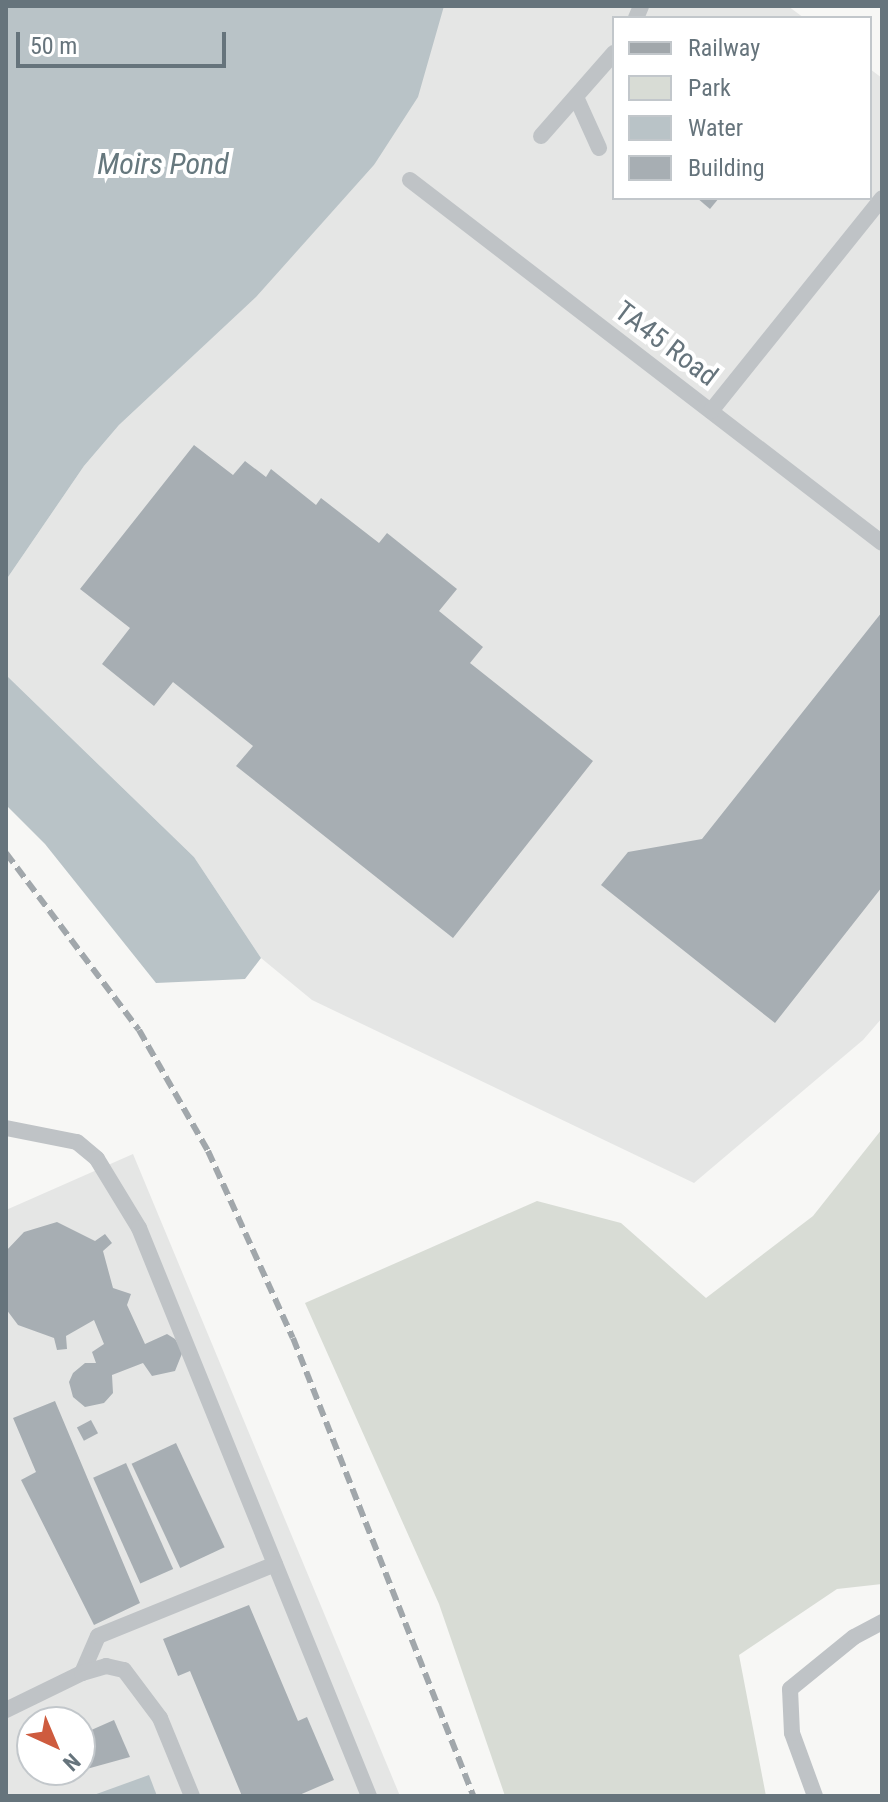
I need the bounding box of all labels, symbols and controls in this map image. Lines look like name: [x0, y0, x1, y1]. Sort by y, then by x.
scale bar: [20, 16, 230, 66]
legend: [612, 16, 872, 200]
text: 50 m: [30, 32, 77, 60]
text: Railway: [688, 34, 760, 62]
text: Park: [688, 74, 731, 102]
text: Water: [688, 114, 743, 142]
water label: Moirs Pond: [97, 146, 229, 182]
text: Building: [688, 154, 765, 182]
street label: TA45 Road: [608, 294, 724, 394]
north arrow: [16, 1706, 96, 1786]
text: N: [58, 1749, 85, 1776]

